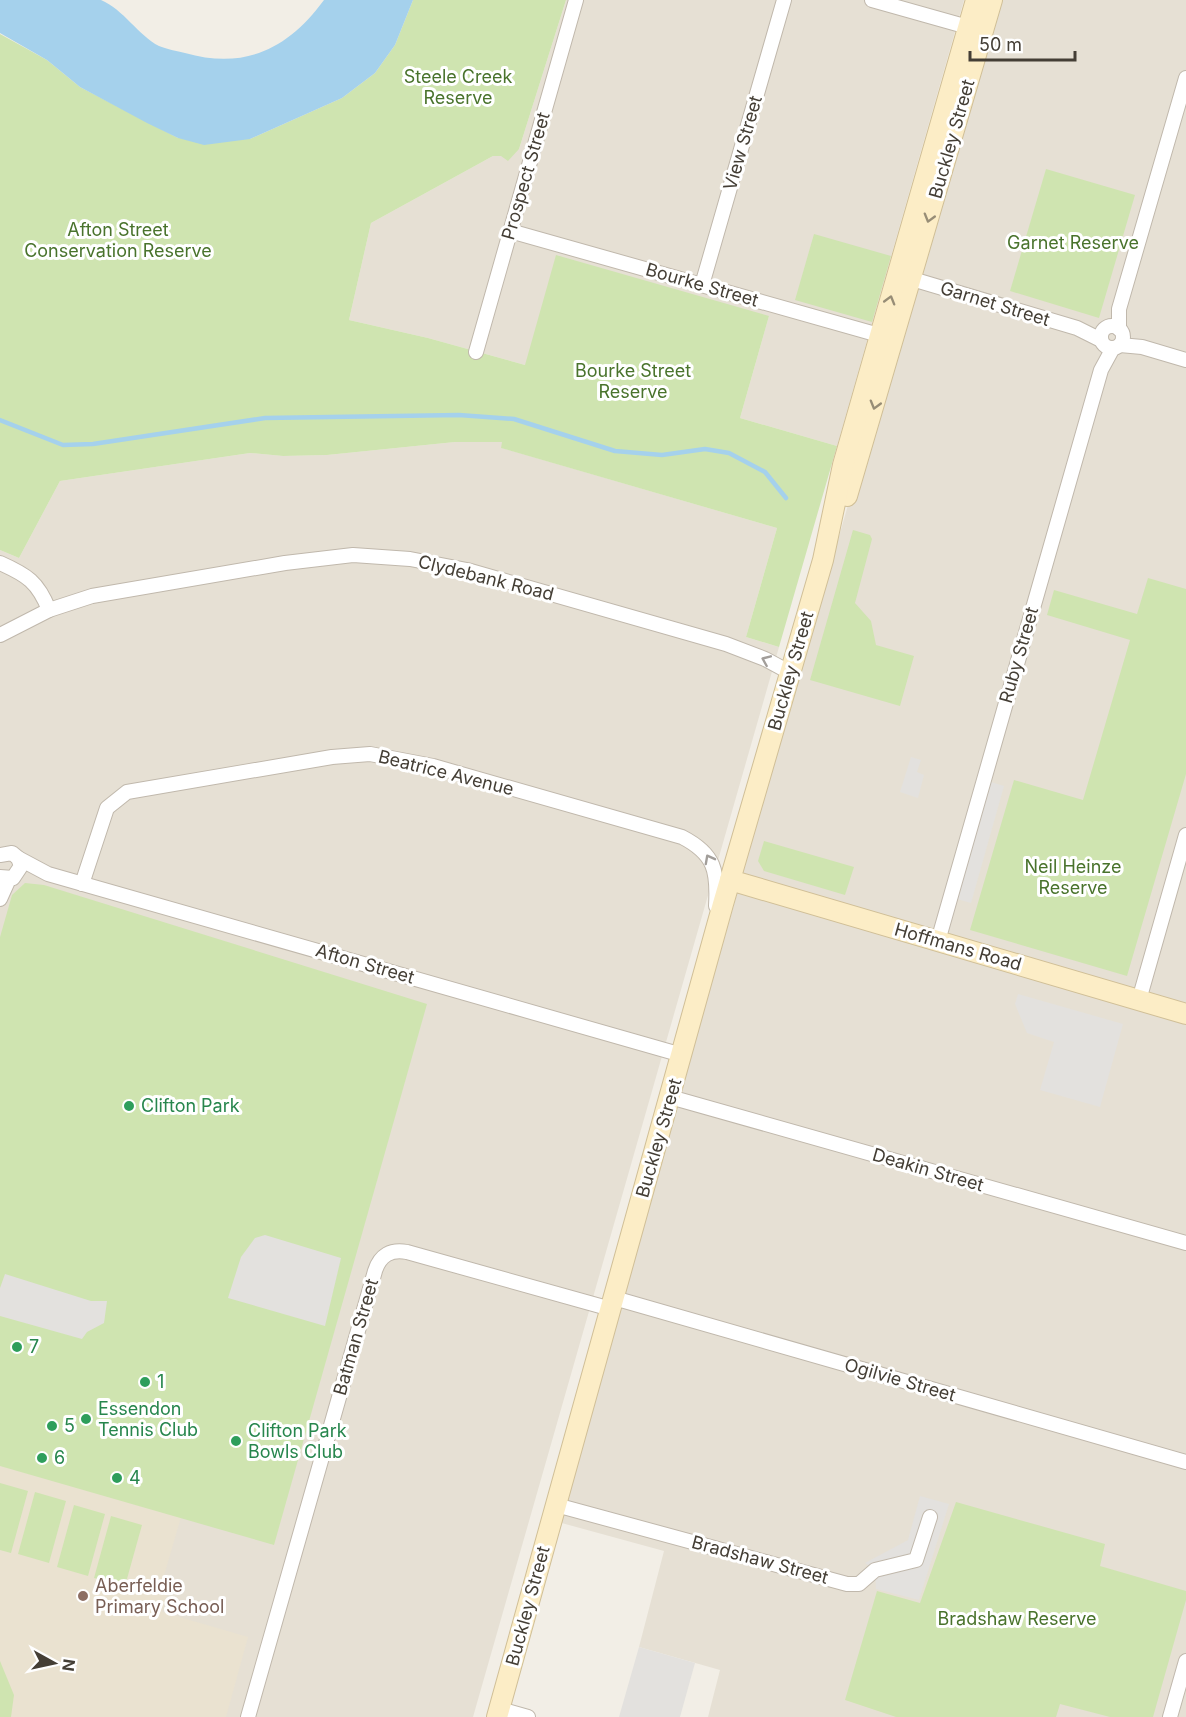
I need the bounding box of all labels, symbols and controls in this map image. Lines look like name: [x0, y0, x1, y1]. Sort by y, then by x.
scale bar: [970, 24, 1075, 62]
text: 50 m: [979, 34, 1022, 55]
park label: Steele Creek Reserve: [404, 66, 512, 108]
street label: Buckley Street: [924, 77, 979, 201]
street label: View Street: [719, 93, 766, 193]
street label: Prospect Street: [497, 110, 554, 242]
one-way arrow: [924, 213, 937, 223]
park label: Afton Street Conservation Reserve: [24, 219, 212, 261]
park label: Garnet Reserve: [1007, 232, 1139, 253]
street label: Bourke Street: [643, 258, 761, 311]
street label: Garnet Street: [938, 277, 1053, 330]
one-way arrow: [883, 295, 895, 306]
park label: Bourke Street Reserve: [575, 360, 691, 402]
one-way arrow: [870, 399, 882, 410]
street label: Clydebank Road: [416, 550, 556, 605]
street label: Ruby Street: [995, 604, 1042, 705]
street label: Buckley Street: [763, 609, 818, 733]
one-way arrow: [761, 655, 772, 667]
street label: Beatrice Avenue: [376, 746, 516, 800]
one-way arrow: [705, 855, 716, 865]
park label: Neil Heinze Reserve: [1025, 856, 1121, 898]
street label: Hoffmans Road: [892, 918, 1024, 975]
street label: Afton Street: [313, 939, 417, 988]
street label: Buckley Street: [631, 1076, 686, 1200]
place label: Clifton Park: [141, 1095, 240, 1116]
marker: Clifton Park: [122, 1099, 136, 1113]
street label: Deakin Street: [870, 1144, 986, 1195]
street label: Batman Street: [329, 1276, 382, 1397]
place label: 7: [29, 1336, 39, 1357]
marker: 7: [10, 1340, 24, 1354]
street label: Ogilvie Street: [842, 1354, 958, 1405]
place label: 1: [157, 1371, 164, 1392]
marker: 1: [138, 1375, 152, 1389]
place label: Essendon Tennis Club: [98, 1398, 198, 1440]
marker: Essendon Tennis Club: [79, 1412, 93, 1426]
place label: 5: [64, 1415, 75, 1436]
marker: 5: [45, 1419, 59, 1433]
place label: Clifton Park Bowls Club: [248, 1420, 347, 1462]
marker: Clifton Park Bowls Club: [229, 1434, 243, 1448]
place label: 6: [54, 1447, 65, 1468]
marker: 6: [35, 1451, 49, 1465]
place label: 4: [129, 1467, 141, 1488]
marker: 4: [110, 1471, 124, 1485]
street label: Bradshaw Street: [690, 1531, 831, 1588]
street label: Buckley Street: [501, 1544, 554, 1668]
place label: Aberfeldie Primary School: [95, 1575, 224, 1617]
marker: Aberfeldie Primary School: [76, 1589, 90, 1603]
park label: Bradshaw Reserve: [938, 1608, 1096, 1629]
north arrow: [24, 1633, 84, 1693]
text: N: [58, 1658, 80, 1673]

